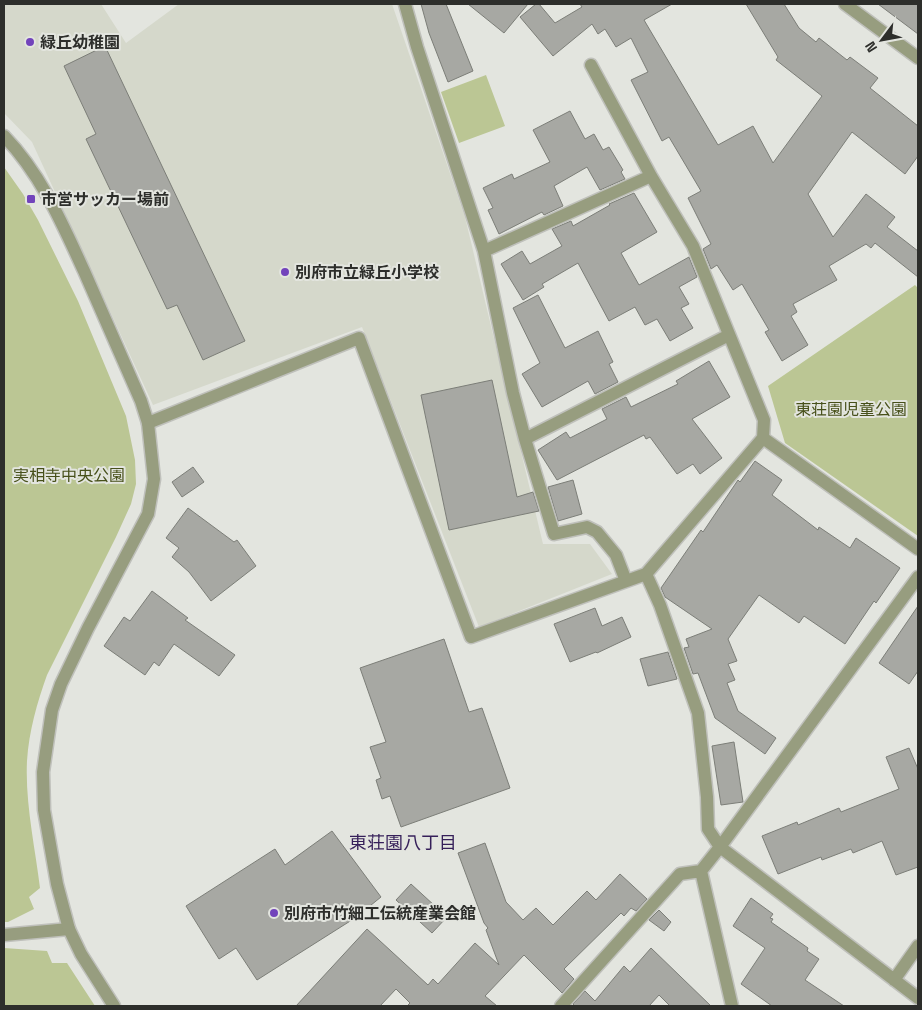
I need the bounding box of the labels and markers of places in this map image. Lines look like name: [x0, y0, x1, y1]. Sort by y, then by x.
place label: 緑丘幼稚園: [40, 32, 120, 53]
marker: 緑丘幼稚園: [24, 36, 36, 48]
place label: 市営サッカー場前: [41, 189, 169, 210]
marker: 市営サッカー場前: [25, 193, 37, 205]
place label: 別府市立緑丘小学校: [295, 262, 439, 283]
marker: 別府市立緑丘小学校: [279, 266, 291, 278]
place label: 別府市竹細工伝統産業会館: [284, 903, 476, 924]
marker: 別府市竹細工伝統産業会館: [268, 907, 280, 919]

